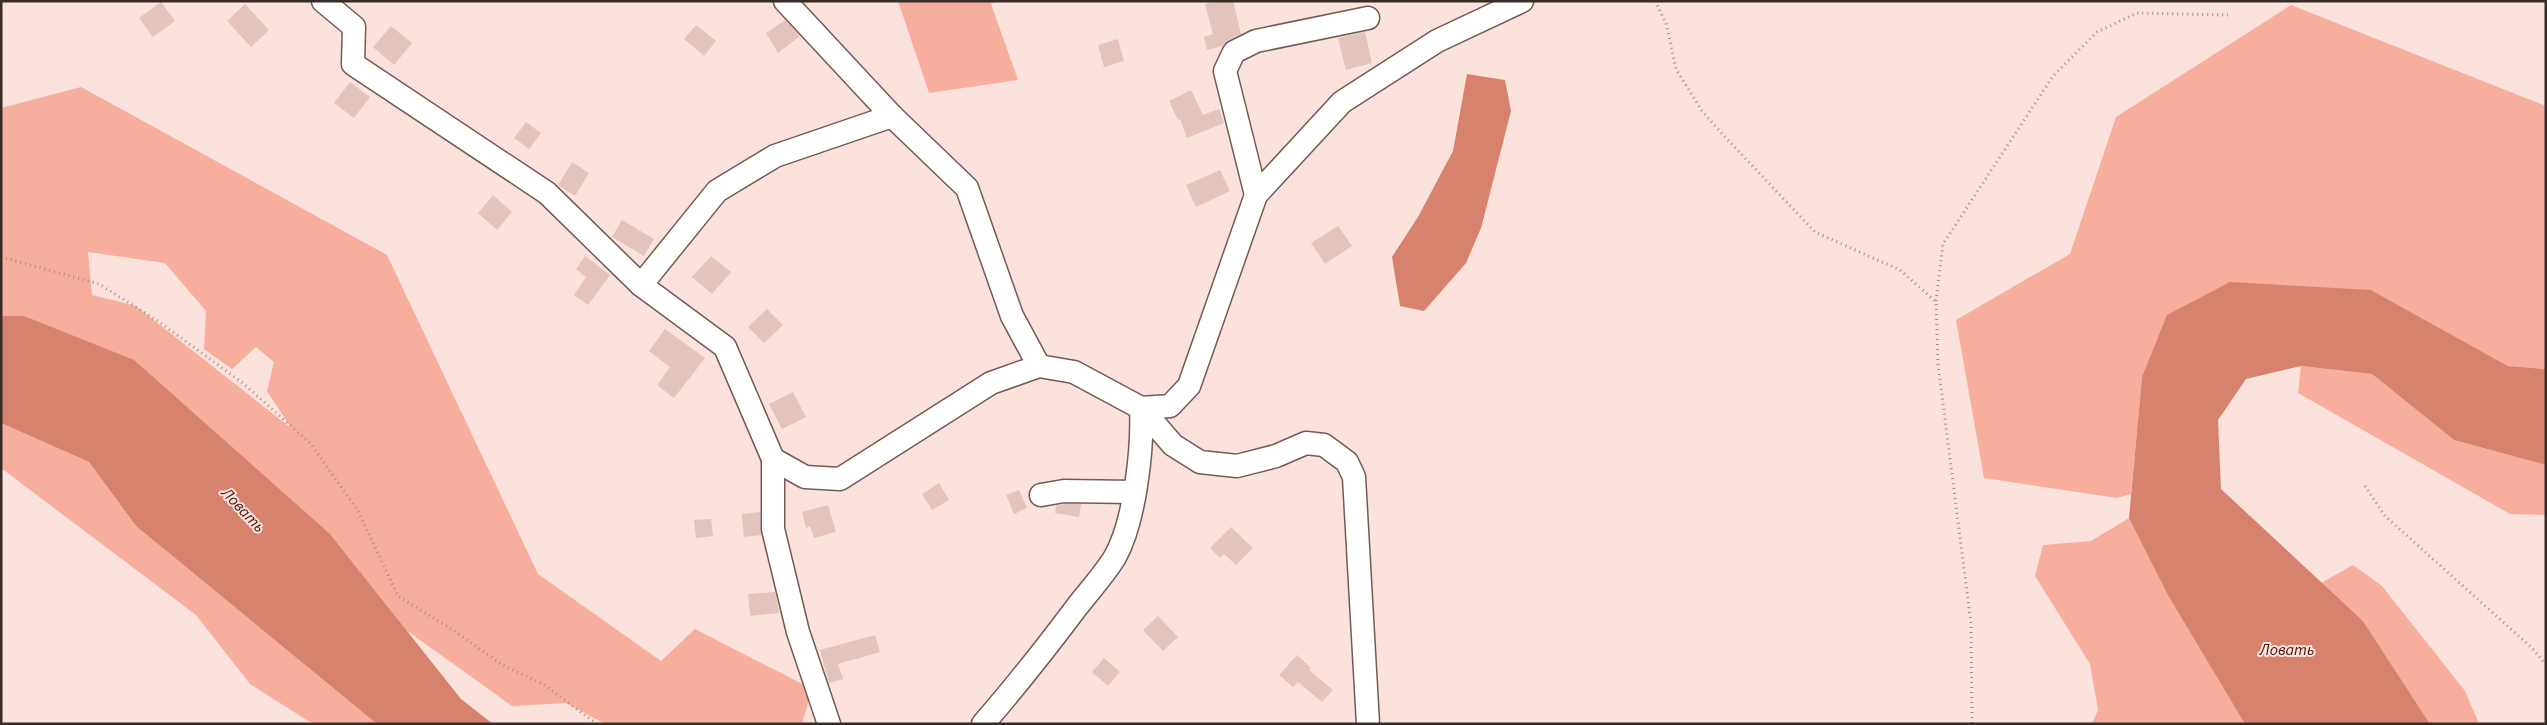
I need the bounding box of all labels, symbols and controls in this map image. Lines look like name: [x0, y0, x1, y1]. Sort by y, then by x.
water label: Ловать: [216, 482, 270, 537]
water label: Ловать: [2259, 639, 2314, 661]

